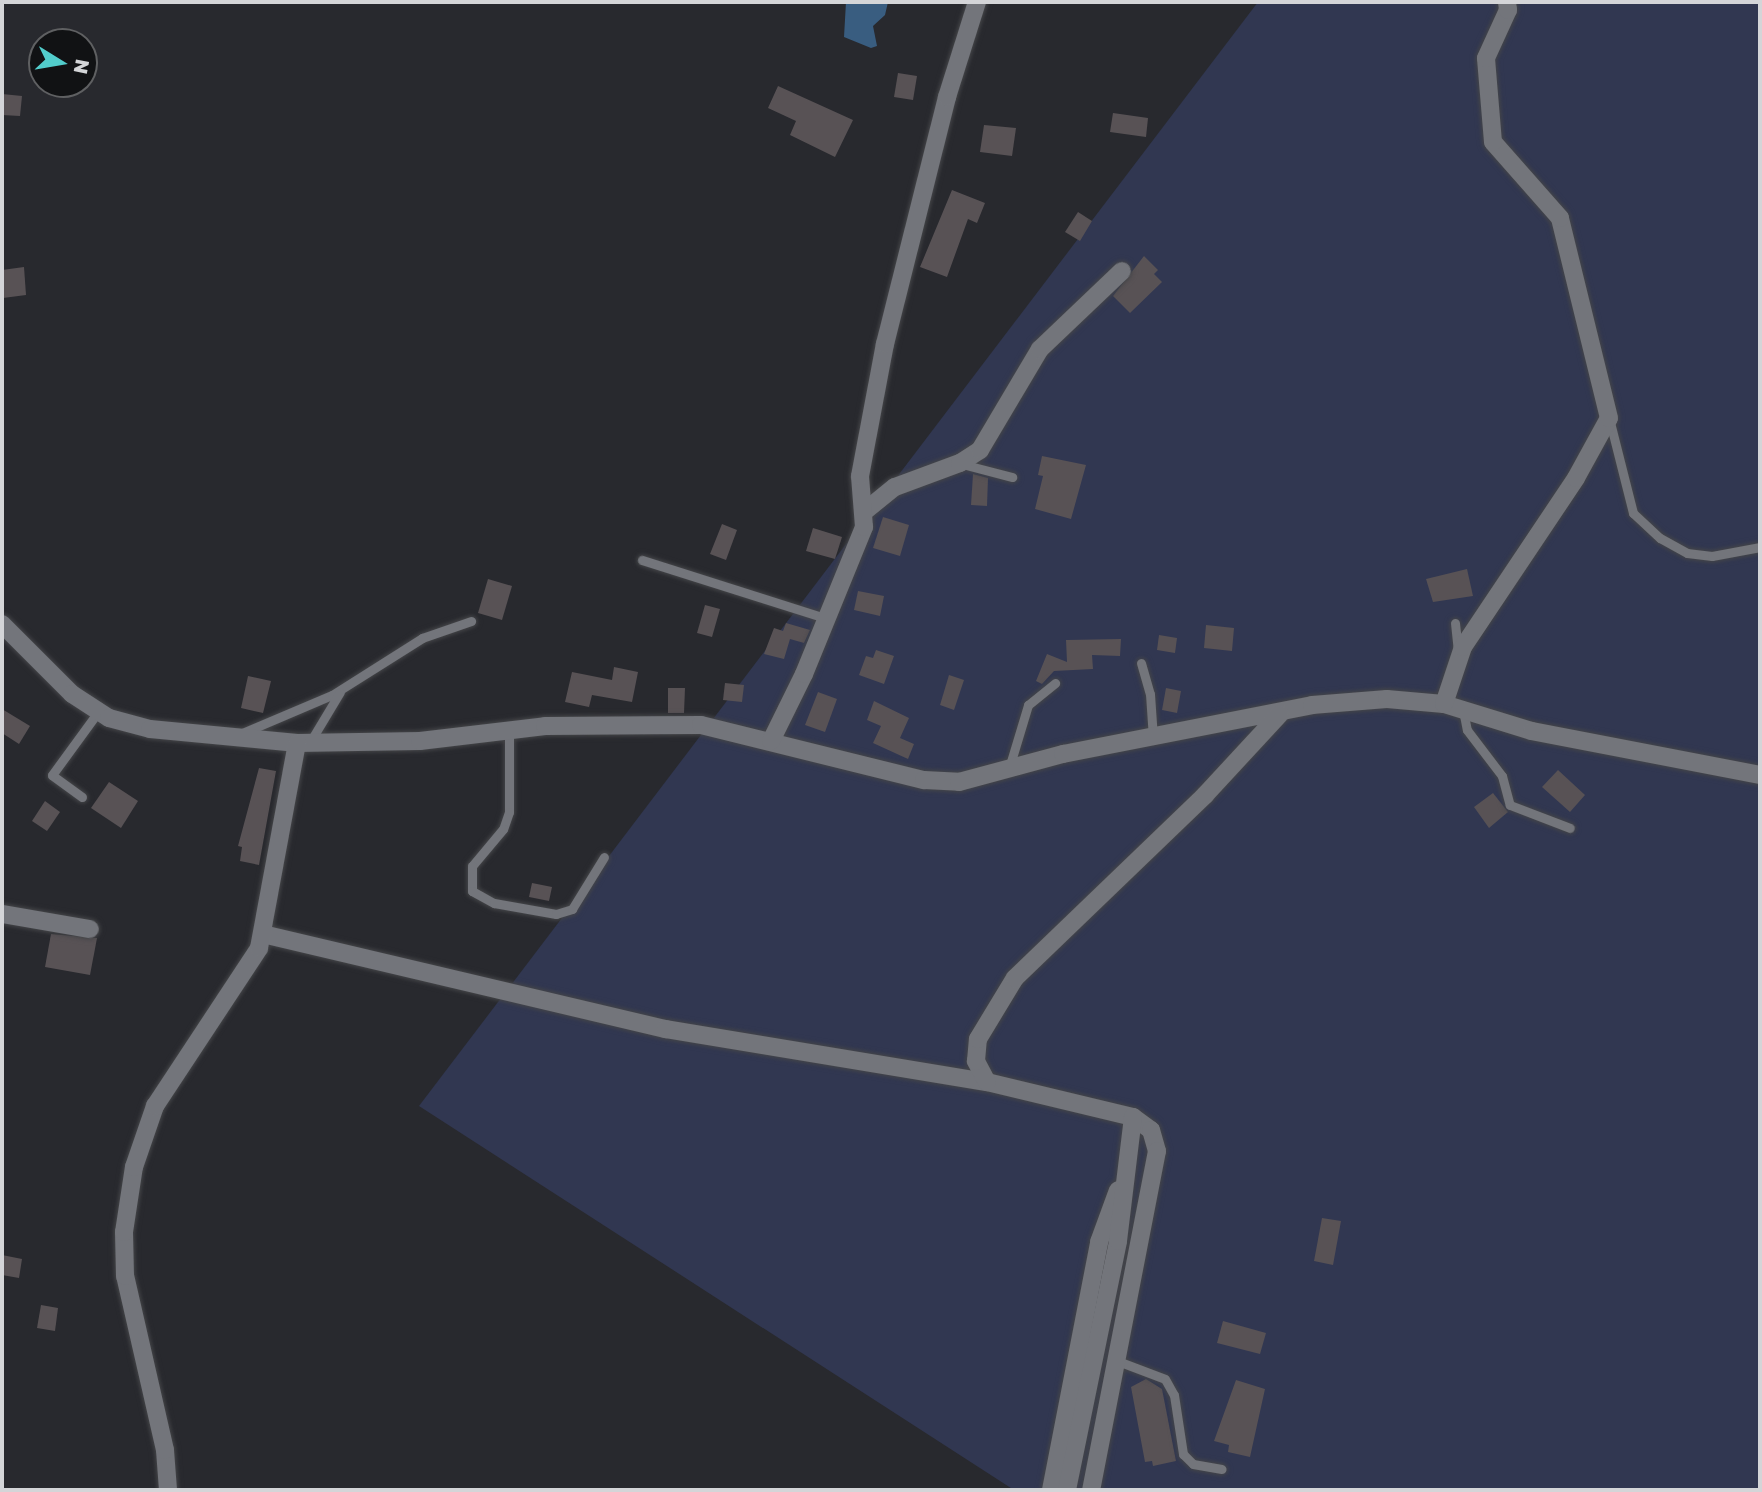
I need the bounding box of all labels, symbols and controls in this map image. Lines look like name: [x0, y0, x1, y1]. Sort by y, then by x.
north arrow: [28, 28, 98, 98]
text: N: [69, 57, 95, 76]

